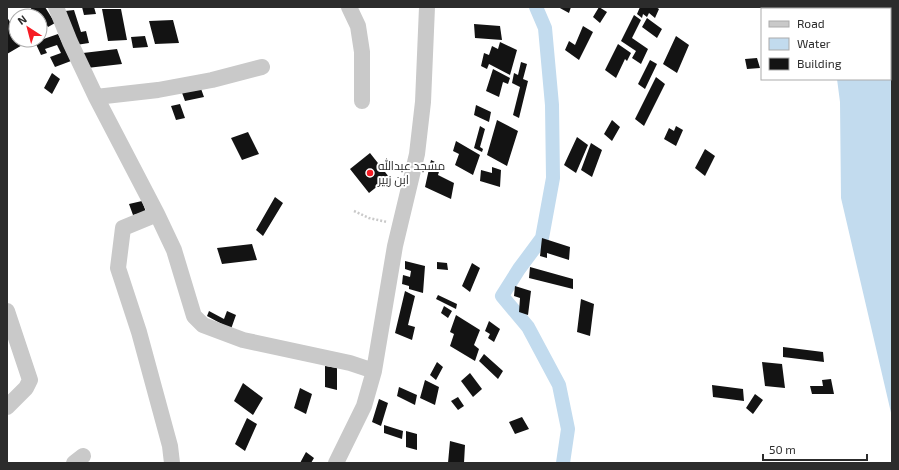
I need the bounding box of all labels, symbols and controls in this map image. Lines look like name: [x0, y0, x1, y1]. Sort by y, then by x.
north arrow: [8, 8, 48, 48]
legend: [761, 8, 891, 80]
text: N: [15, 12, 29, 27]
text: Road: [797, 16, 825, 30]
text: Water: [797, 36, 831, 50]
text: Building: [797, 56, 842, 70]
place label: مسجد عبدالله ابن زبیر: [377, 158, 445, 187]
marker: مسجد عبدالله ابن زبیر: [365, 168, 375, 178]
scale bar: [763, 436, 867, 462]
text: 50 m: [769, 442, 796, 456]

